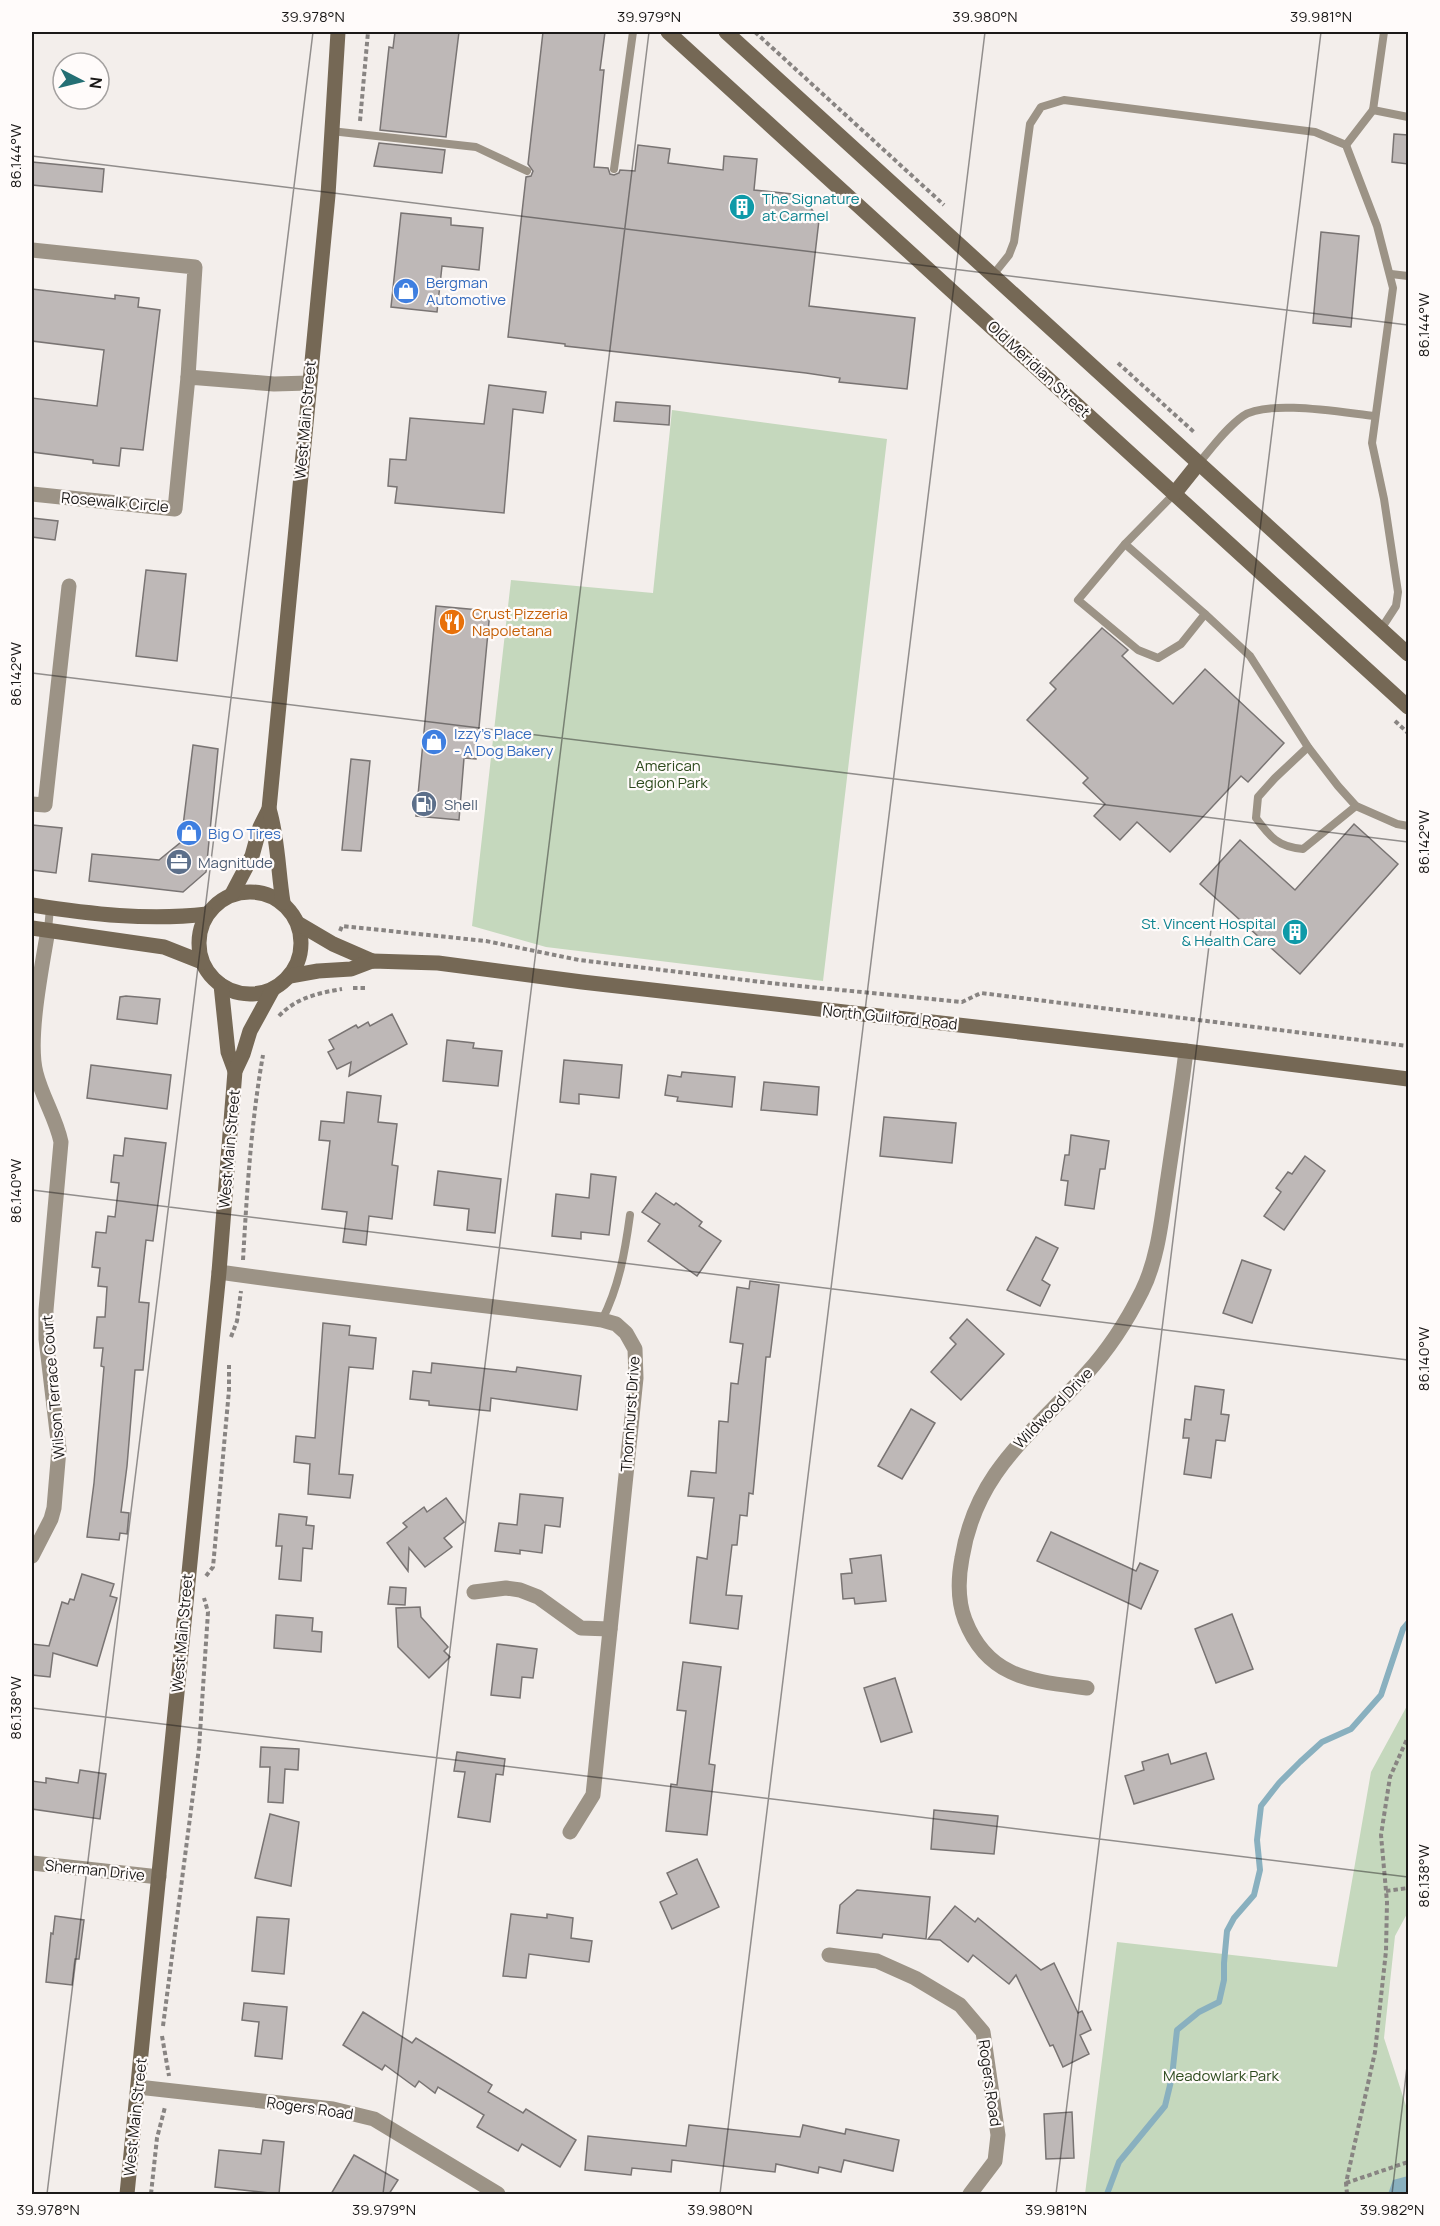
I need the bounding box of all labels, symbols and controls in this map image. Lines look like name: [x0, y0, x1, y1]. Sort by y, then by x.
text: 39.978°N: [281, 6, 345, 27]
text: 39.979°N: [617, 6, 681, 27]
text: 39.980°N: [952, 6, 1018, 27]
text: 39.981°N: [1290, 6, 1352, 27]
north arrow: [51, 51, 111, 111]
text: N: [84, 76, 108, 90]
text: 86.144°W: [5, 124, 26, 188]
place label: The Signature at Carmel: [762, 188, 860, 226]
building icon: The Signature at Carmel: [727, 192, 757, 222]
place label: Bergman Automotive: [426, 272, 506, 310]
shop icon: Bergman Automotive: [391, 276, 421, 306]
text: 86.144°W: [1413, 293, 1434, 357]
street label: Old Meridian Street: [983, 316, 1095, 422]
street label: West Main Street: [289, 360, 321, 480]
street label: Rosewalk Circle: [60, 487, 170, 517]
place label: Crust Pizzeria Napoletana: [472, 603, 568, 641]
restaurant icon: Crust Pizzeria Napoletana: [437, 607, 467, 637]
text: 86.142°W: [5, 642, 26, 706]
place label: Izzy's Place - A Dog Bakery: [454, 723, 554, 761]
shop icon: Izzy's Place - A Dog Bakery: [419, 727, 449, 757]
park label: American Legion Park: [628, 755, 708, 793]
fuel station icon: Shell: [409, 789, 439, 819]
place label: Shell: [444, 794, 478, 815]
text: 86.142°W: [1413, 810, 1434, 874]
shop icon: Big O Tires: [174, 818, 204, 848]
place label: Big O Tires: [208, 823, 281, 844]
office icon: Magnitude: [164, 847, 194, 877]
place label: Magnitude: [198, 852, 273, 873]
place label: St. Vincent Hospital & Health Care: [1141, 913, 1276, 951]
building icon: St. Vincent Hospital & Health Care: [1280, 917, 1310, 947]
street label: North Guilford Road: [822, 999, 958, 1035]
street label: West Main Street: [213, 1089, 245, 1209]
text: 86.140°W: [5, 1159, 26, 1223]
street label: Wilson Terrace Court: [36, 1314, 70, 1460]
text: 86.140°W: [1413, 1327, 1434, 1391]
street label: Thornhurst Drive: [615, 1355, 645, 1473]
street label: Wildwood Drive: [1009, 1363, 1097, 1453]
street label: West Main Street: [166, 1573, 198, 1693]
text: 86.138°W: [5, 1676, 26, 1740]
text: 86.138°W: [1413, 1844, 1434, 1908]
street label: Sherman Drive: [44, 1854, 146, 1886]
street label: Rogers Road: [974, 2038, 1006, 2128]
street label: West Main Street: [118, 2057, 152, 2177]
park label: Meadowlark Park: [1163, 2065, 1280, 2086]
street label: Rogers Road: [265, 2092, 355, 2124]
text: 39.978°N: [16, 2199, 80, 2220]
text: 39.979°N: [352, 2199, 416, 2220]
text: 39.980°N: [687, 2199, 753, 2220]
text: 39.981°N: [1025, 2199, 1087, 2220]
text: 39.982°N: [1360, 2199, 1424, 2220]

